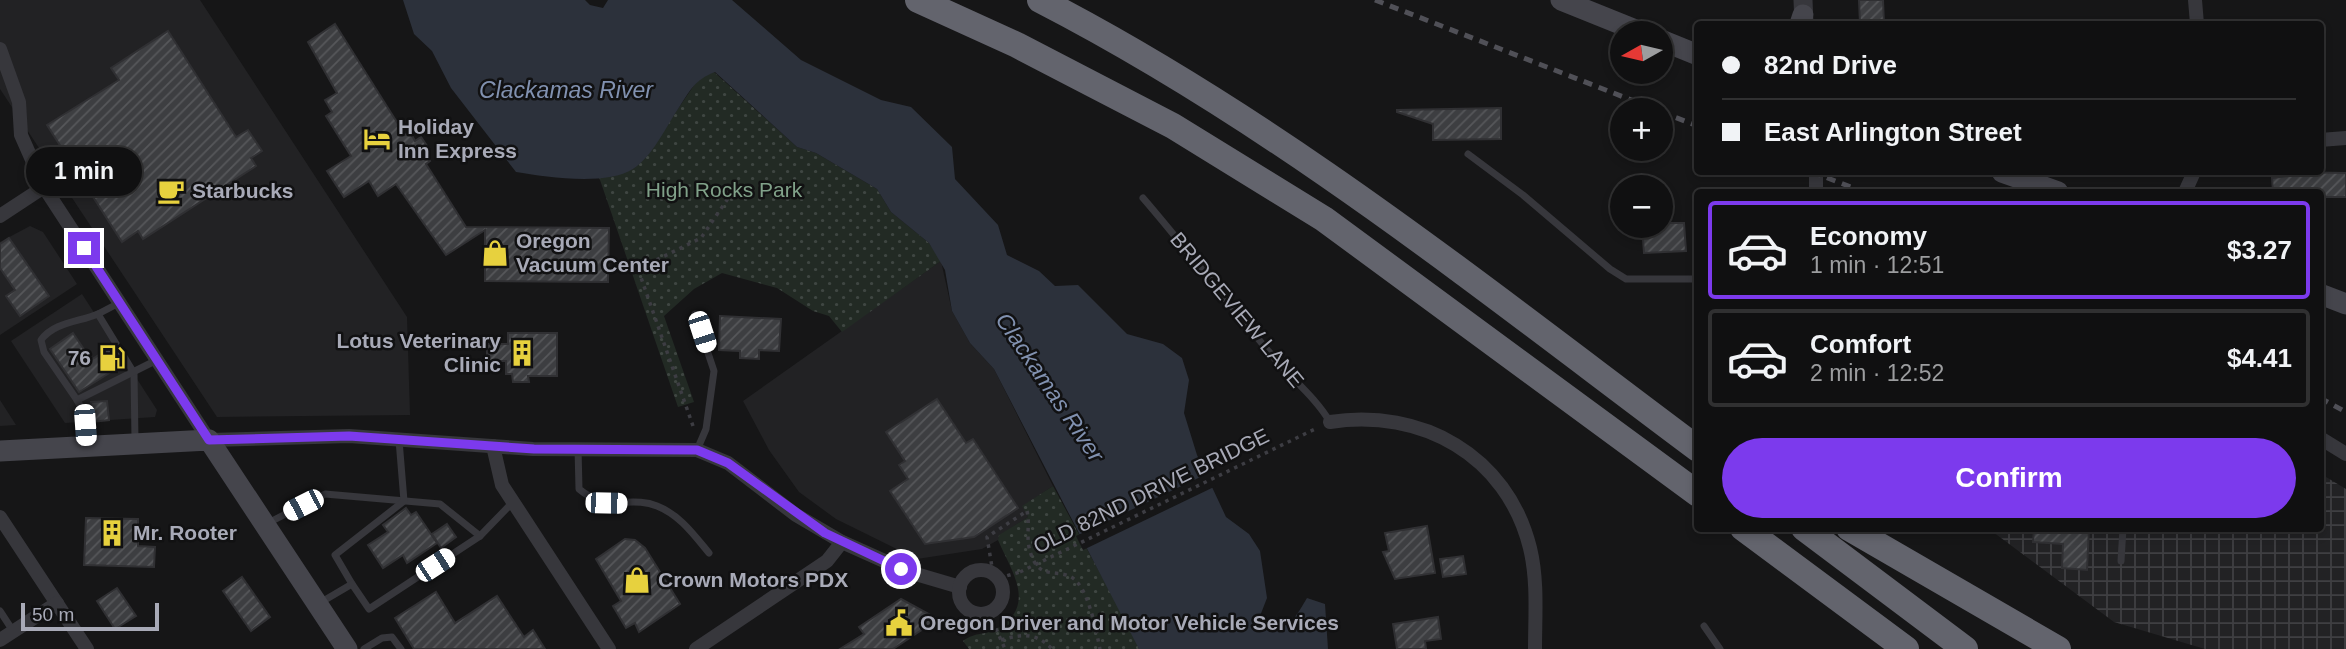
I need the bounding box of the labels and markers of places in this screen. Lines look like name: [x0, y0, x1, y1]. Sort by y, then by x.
place label: Holiday Inn Express: [398, 115, 517, 162]
hotel icon: Holiday Inn Express: [362, 124, 392, 154]
cafe icon: Starbucks: [156, 176, 186, 206]
place label: Starbucks: [192, 179, 294, 202]
place label: Oregon Vacuum Center: [516, 229, 669, 276]
shop icon: Oregon Vacuum Center: [480, 238, 510, 268]
place label: Lotus Veterinary Clinic: [336, 329, 501, 376]
building icon: Lotus Veterinary Clinic: [507, 338, 537, 368]
fuel station icon: 76: [97, 343, 127, 373]
place label: 76: [68, 346, 91, 369]
building icon: Mr. Rooter: [97, 518, 127, 548]
place label: Mr. Rooter: [133, 521, 237, 544]
shop icon: Crown Motors PDX: [622, 565, 652, 595]
place label: Crown Motors PDX: [658, 568, 848, 591]
public building icon: Oregon Driver and Motor Vehicle Services: [884, 608, 914, 638]
place label: Oregon Driver and Motor Vehicle Services: [920, 611, 1339, 634]

